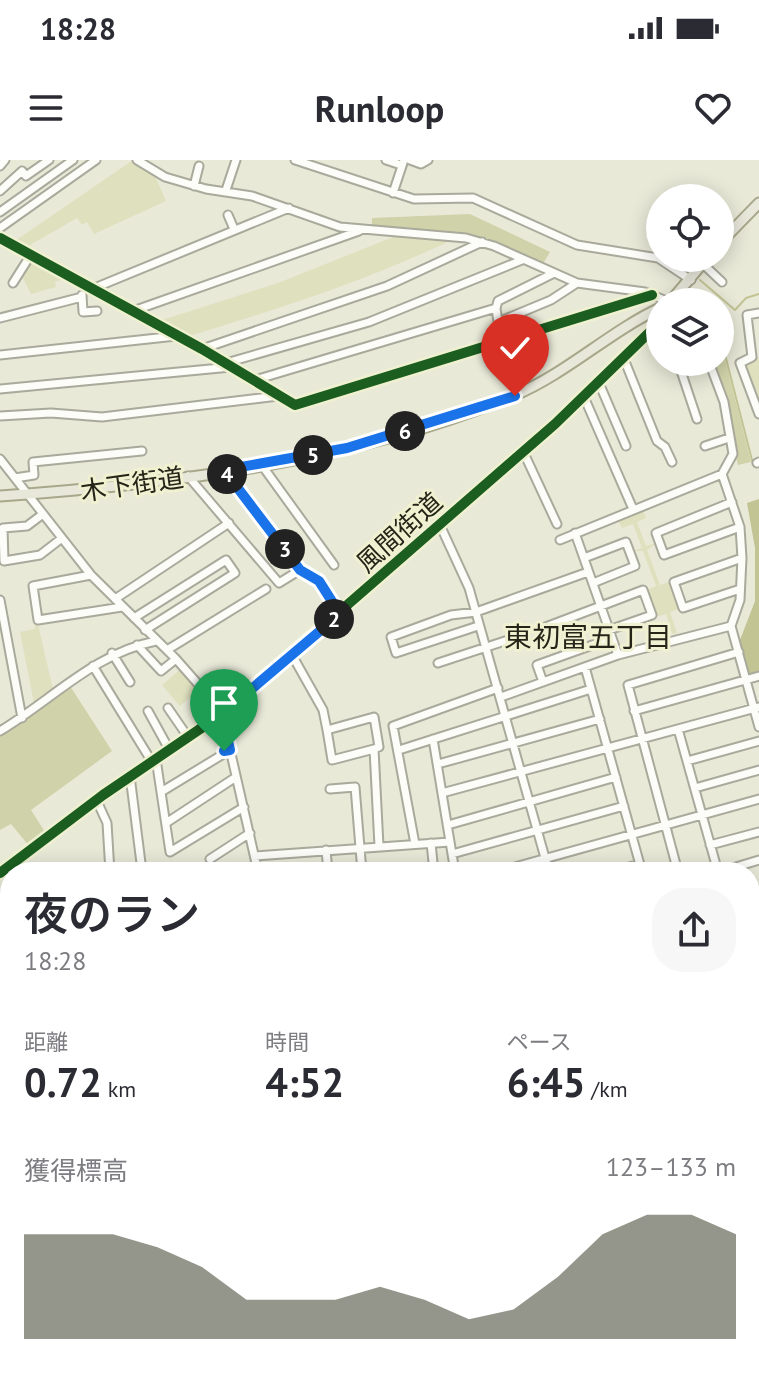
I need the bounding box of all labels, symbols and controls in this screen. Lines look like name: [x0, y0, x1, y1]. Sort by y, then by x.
text: 18:28: [40, 9, 116, 48]
text: Runloop: [315, 85, 444, 132]
icon: menu: [24, 86, 68, 130]
icon: heart: [691, 86, 735, 130]
map controls: [646, 184, 734, 376]
button: locate: [646, 184, 734, 272]
button: layers: [646, 288, 734, 376]
pin: [481, 314, 549, 396]
icon: check: [493, 326, 537, 370]
pin: 6: [385, 411, 425, 451]
text: 6: [399, 417, 411, 445]
pin: 5: [293, 435, 333, 475]
text: 5: [307, 441, 319, 469]
pin: 4: [207, 454, 247, 494]
street label: 木下街道: [78, 460, 186, 508]
text: 4: [221, 460, 233, 488]
street label: 風間街道: [349, 485, 449, 579]
pin: 3: [265, 529, 305, 569]
text: 3: [279, 535, 291, 563]
pin: 2: [314, 599, 354, 639]
text: 2: [328, 605, 340, 633]
district label: 東初富五丁目: [504, 618, 672, 655]
pin: [190, 669, 258, 751]
icon: arrive: [202, 681, 246, 725]
text: 夜のラン: [24, 885, 200, 942]
button: share: [652, 888, 736, 972]
text: 18:28: [24, 944, 86, 977]
text: 距離: [24, 1028, 68, 1056]
text: 時間: [265, 1028, 309, 1056]
text: ペース: [507, 1028, 572, 1056]
text: 0.72: [24, 1056, 102, 1108]
text: 4:52: [265, 1056, 344, 1108]
text: 6:45: [507, 1056, 585, 1108]
text: km: [102, 1075, 136, 1103]
text: /km: [585, 1075, 628, 1103]
text: 123–133 m: [606, 1150, 736, 1183]
text: 獲得標高: [24, 1154, 128, 1187]

